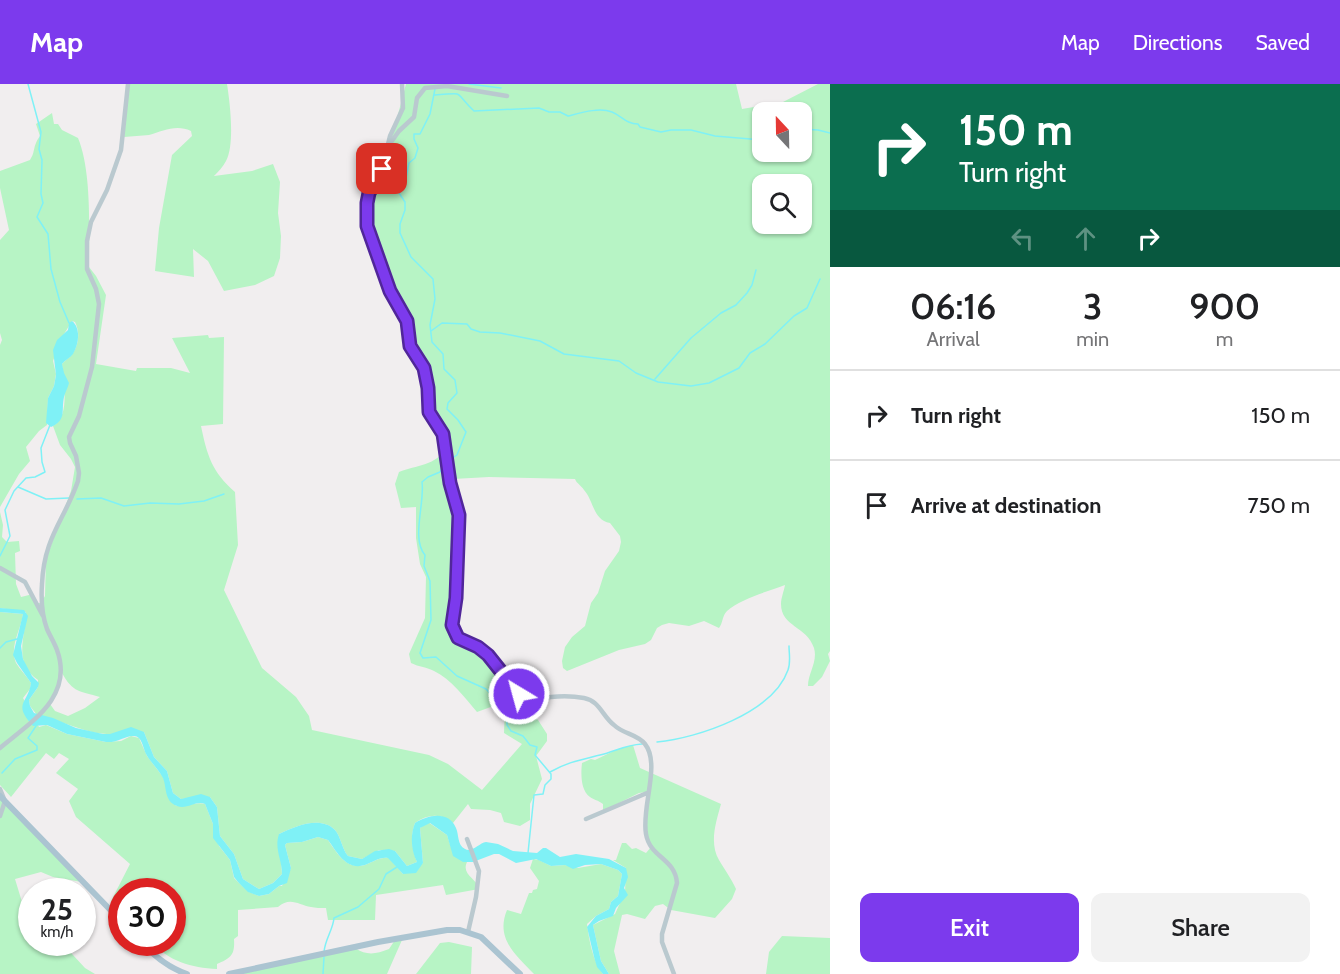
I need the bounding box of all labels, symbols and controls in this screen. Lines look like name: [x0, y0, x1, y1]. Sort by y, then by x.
text: Map: [30, 25, 83, 59]
text: Map: [1061, 30, 1100, 55]
text: Directions: [1133, 30, 1222, 55]
text: Saved: [1255, 30, 1310, 55]
north arrow: [752, 102, 812, 162]
map controls: [752, 102, 812, 234]
text: 150 m: [959, 104, 1073, 156]
icon: right: [860, 108, 938, 186]
pin: [356, 143, 407, 194]
icon: arrive: [365, 152, 398, 185]
text: Turn right: [959, 156, 1066, 189]
button: search: [752, 174, 812, 234]
icon: left: [1006, 222, 1039, 255]
icon: ahead: [1069, 222, 1102, 255]
icon: right: [1132, 222, 1165, 255]
text: 06:16: [910, 284, 996, 328]
text: 3: [1083, 284, 1102, 328]
text: 900: [1189, 284, 1260, 328]
text: Arrival: [927, 327, 980, 351]
text: min: [1076, 327, 1109, 351]
text: m: [1216, 327, 1233, 351]
icon: right: [860, 399, 893, 432]
text: Turn right: [911, 402, 1001, 429]
text: 150 m: [1251, 402, 1310, 429]
icon: arrive: [860, 489, 893, 522]
text: Arrive at destination: [911, 492, 1101, 519]
text: 750 m: [1247, 492, 1310, 519]
position arrow: [487, 662, 551, 726]
speed limit sign: 30: [108, 878, 186, 956]
text: 25: [41, 891, 73, 928]
button: Exit: [860, 893, 1079, 962]
button: Share: [1091, 893, 1310, 962]
text: km/h: [41, 923, 73, 941]

